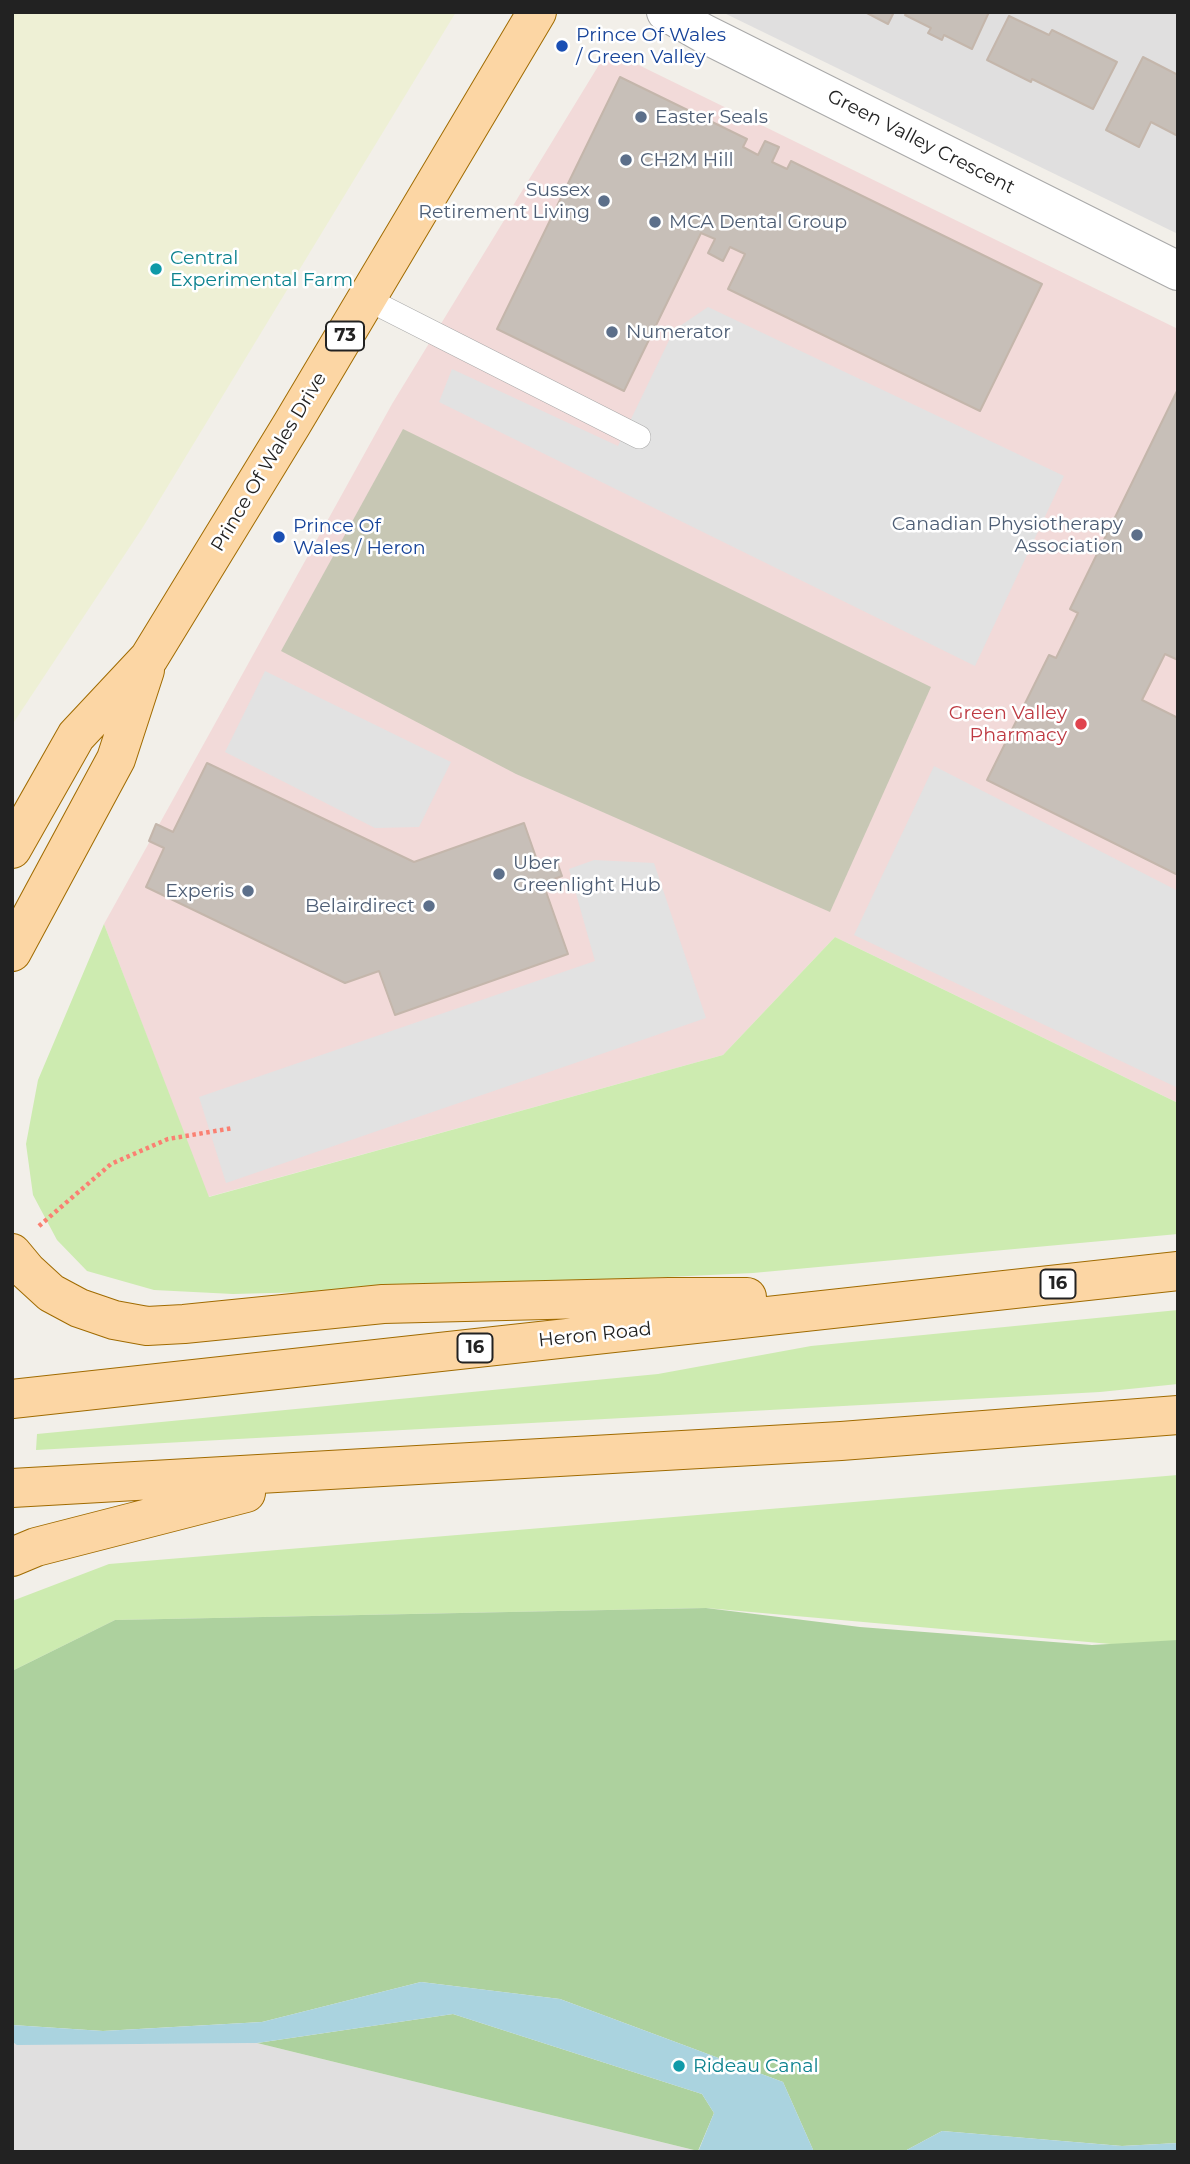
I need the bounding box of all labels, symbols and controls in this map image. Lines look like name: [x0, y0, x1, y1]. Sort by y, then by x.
place label: Prince Of Wales / Green Valley: [576, 24, 726, 68]
marker: Prince Of Wales / Green Valley: [554, 38, 570, 54]
street label: Green Valley Crescent: [823, 85, 1019, 199]
place label: Easter Seals: [655, 106, 768, 128]
marker: Easter Seals: [633, 109, 649, 125]
place label: CH2M Hill: [640, 149, 734, 171]
marker: CH2M Hill: [618, 152, 634, 168]
place label: Sussex Retirement Living: [418, 179, 590, 223]
marker: Sussex Retirement Living: [596, 193, 612, 209]
place label: MCA Dental Group: [669, 211, 847, 233]
marker: MCA Dental Group: [647, 214, 663, 230]
place label: Central Experimental Farm: [170, 247, 353, 291]
marker: Central Experimental Farm: [148, 261, 164, 277]
place label: Numerator: [626, 321, 731, 343]
road number: 73: [326, 322, 364, 350]
marker: Numerator: [604, 324, 620, 340]
street label: Prince Of Wales Drive: [206, 368, 332, 556]
place label: Canadian Physiotherapy Association: [892, 513, 1123, 557]
place label: Prince Of Wales / Heron: [293, 515, 426, 559]
marker: Canadian Physiotherapy Association: [1129, 527, 1145, 543]
marker: Prince Of Wales / Heron: [271, 529, 287, 545]
place label: Green Valley Pharmacy: [949, 702, 1067, 746]
marker: Green Valley Pharmacy: [1073, 716, 1089, 732]
place label: Uber Greenlight Hub: [513, 852, 661, 896]
marker: Uber Greenlight Hub: [491, 866, 507, 882]
place label: Experis: [165, 880, 234, 902]
marker: Experis: [240, 883, 256, 899]
place label: Belairdirect: [305, 895, 415, 917]
marker: Belairdirect: [421, 898, 437, 914]
road number: 16: [1040, 1269, 1076, 1298]
street label: Heron Road: [537, 1318, 653, 1352]
road number: 16: [458, 1334, 492, 1363]
place label: Rideau Canal: [693, 2055, 819, 2077]
marker: Rideau Canal: [671, 2058, 687, 2074]

